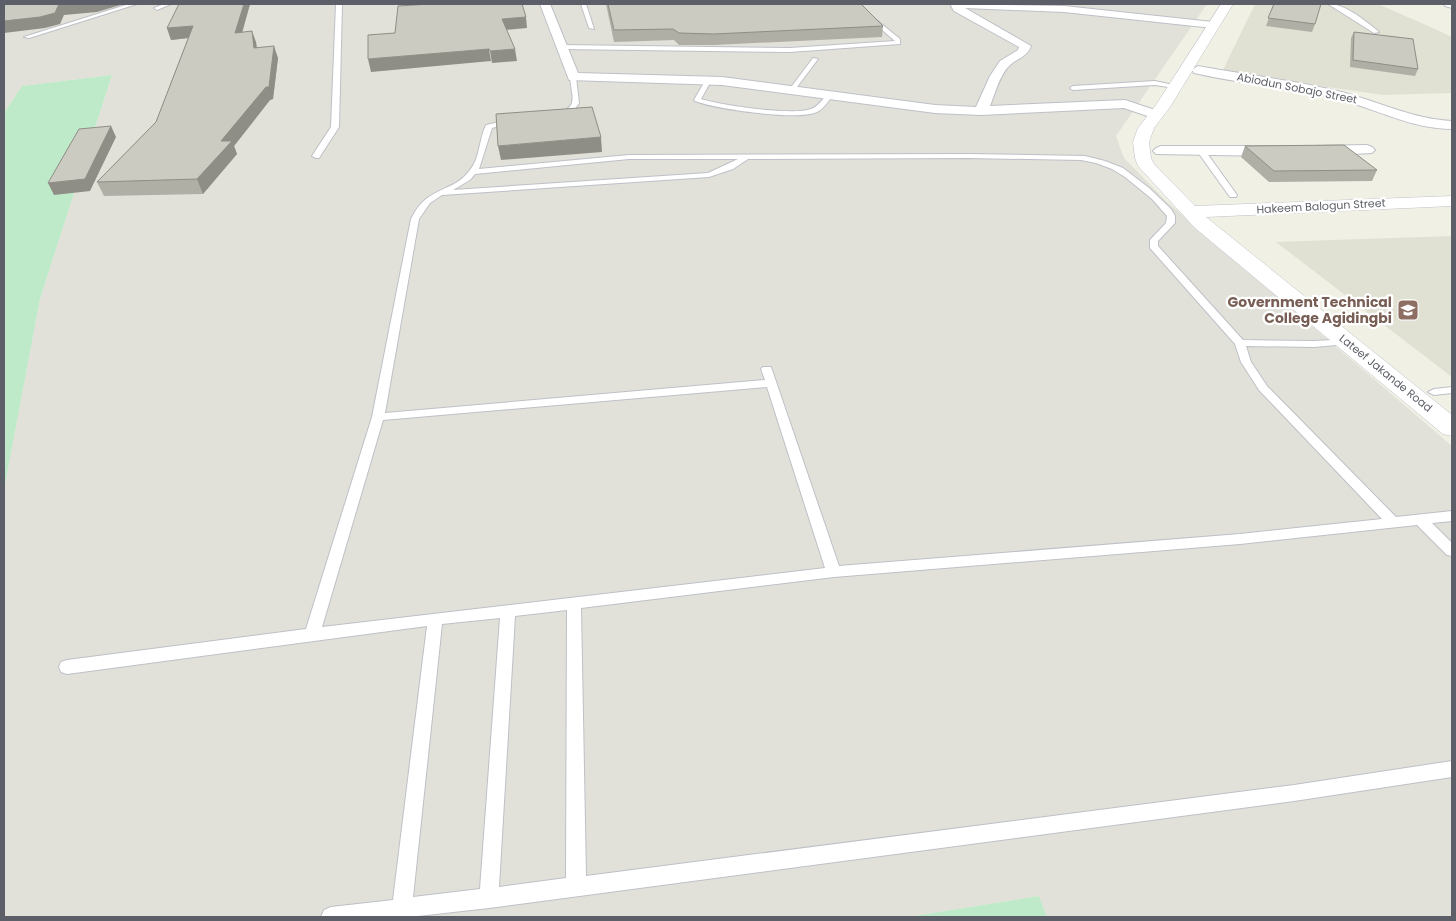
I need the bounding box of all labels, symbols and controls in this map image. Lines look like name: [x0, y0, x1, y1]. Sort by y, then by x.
street label: Abiodun Sobajo Street: [1235, 68, 1359, 108]
street label: Hakeem Balogun Street: [1256, 195, 1386, 217]
place label: Government Technical College Agidingbi: [1228, 292, 1392, 328]
school or university icon: Government Technical College Agidingbi: [1396, 298, 1420, 322]
street label: Lateef Jakande Road: [1336, 330, 1436, 416]

